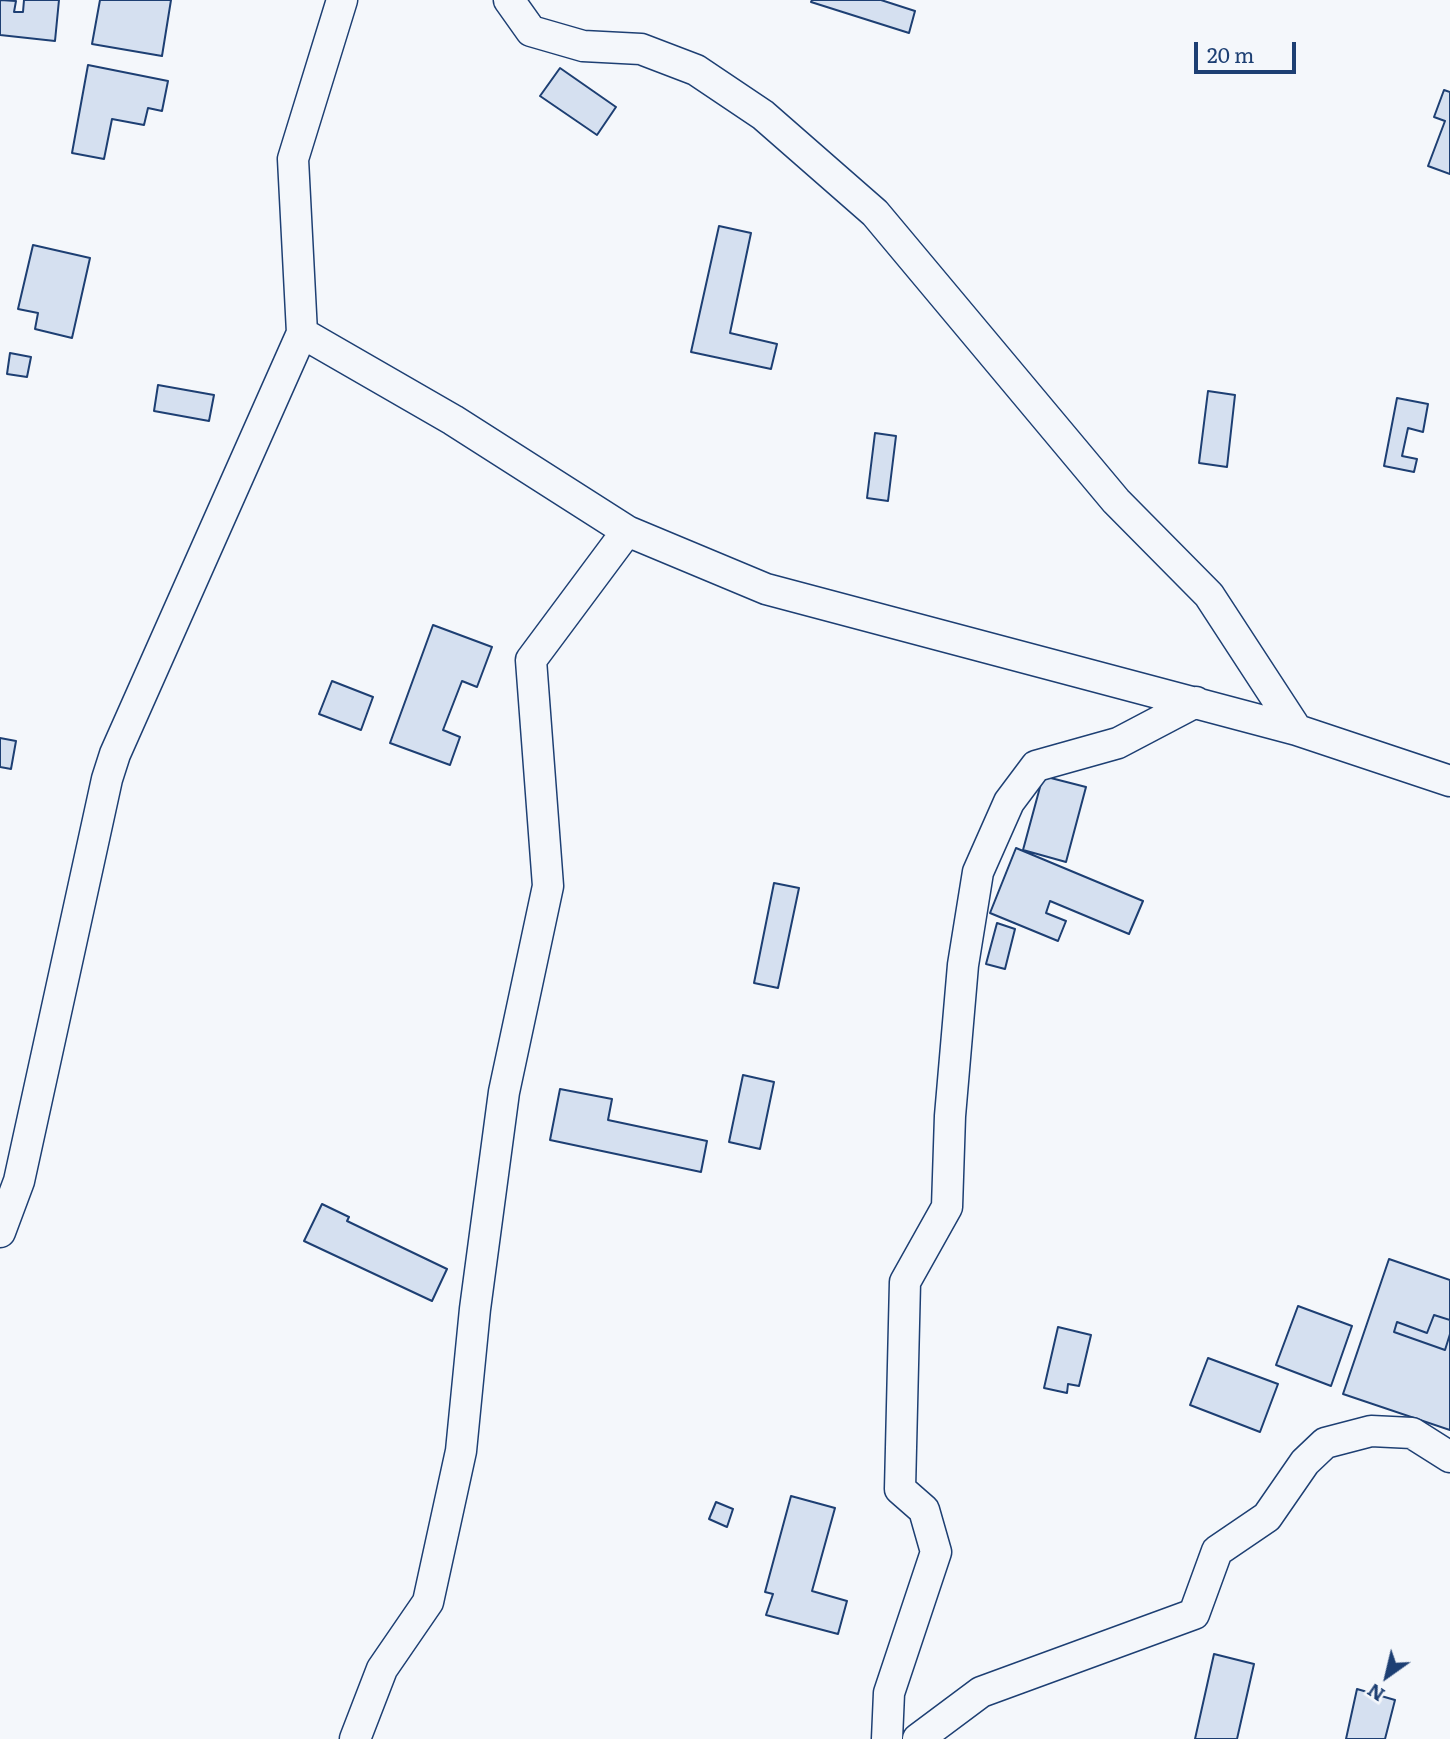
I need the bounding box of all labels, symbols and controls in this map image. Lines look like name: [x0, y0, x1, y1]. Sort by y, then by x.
scale bar: [1198, 28, 1300, 72]
text: 20 m: [1207, 38, 1254, 69]
north arrow: [1352, 1641, 1422, 1711]
text: N: [1361, 1677, 1390, 1709]

